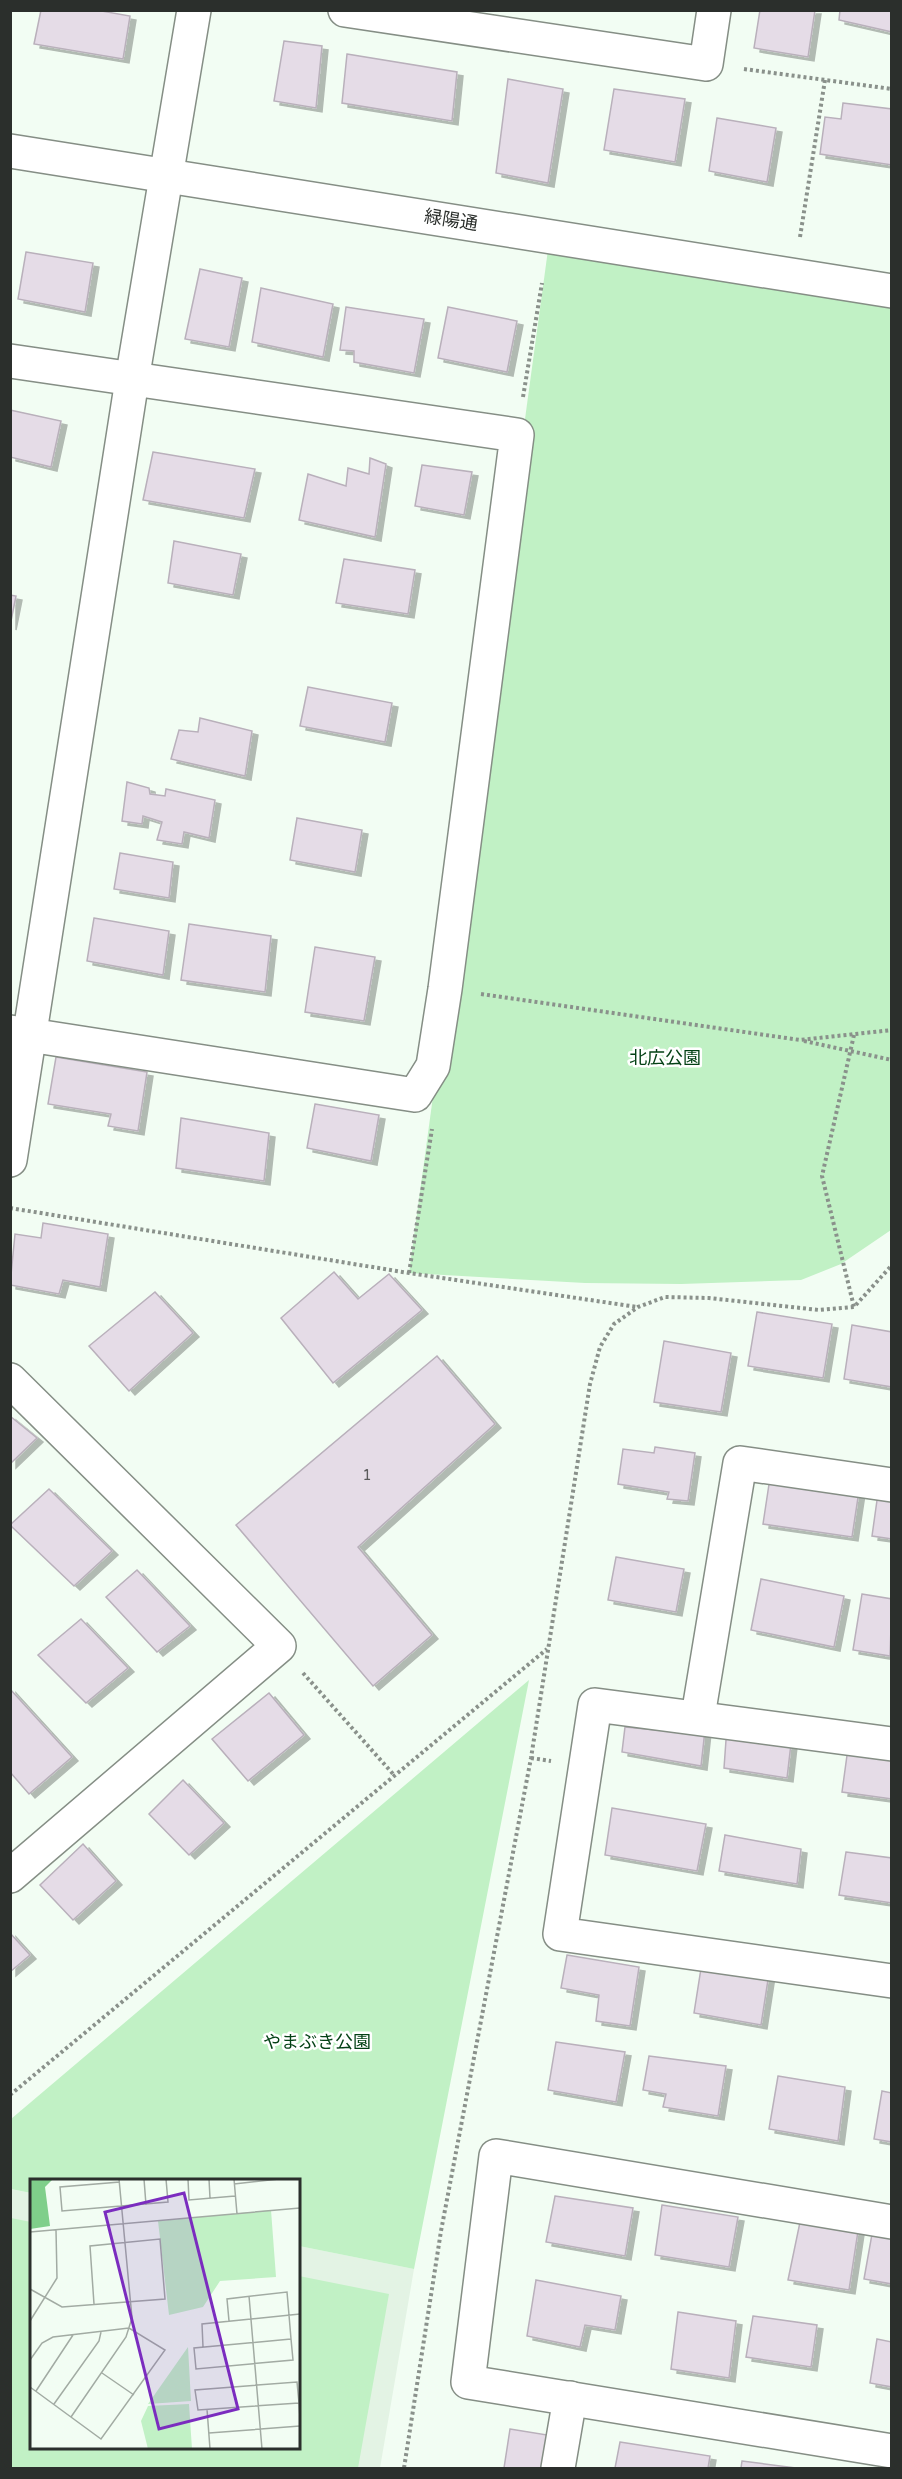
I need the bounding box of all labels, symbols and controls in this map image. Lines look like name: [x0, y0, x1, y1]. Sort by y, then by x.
street label: 緑陽通: [423, 205, 479, 235]
park label: 北広公園: [629, 1047, 701, 1069]
house number: 1: [362, 1466, 372, 1484]
park label: やまぶき公園: [263, 2031, 371, 2053]
inset map: [30, 2179, 300, 2449]

